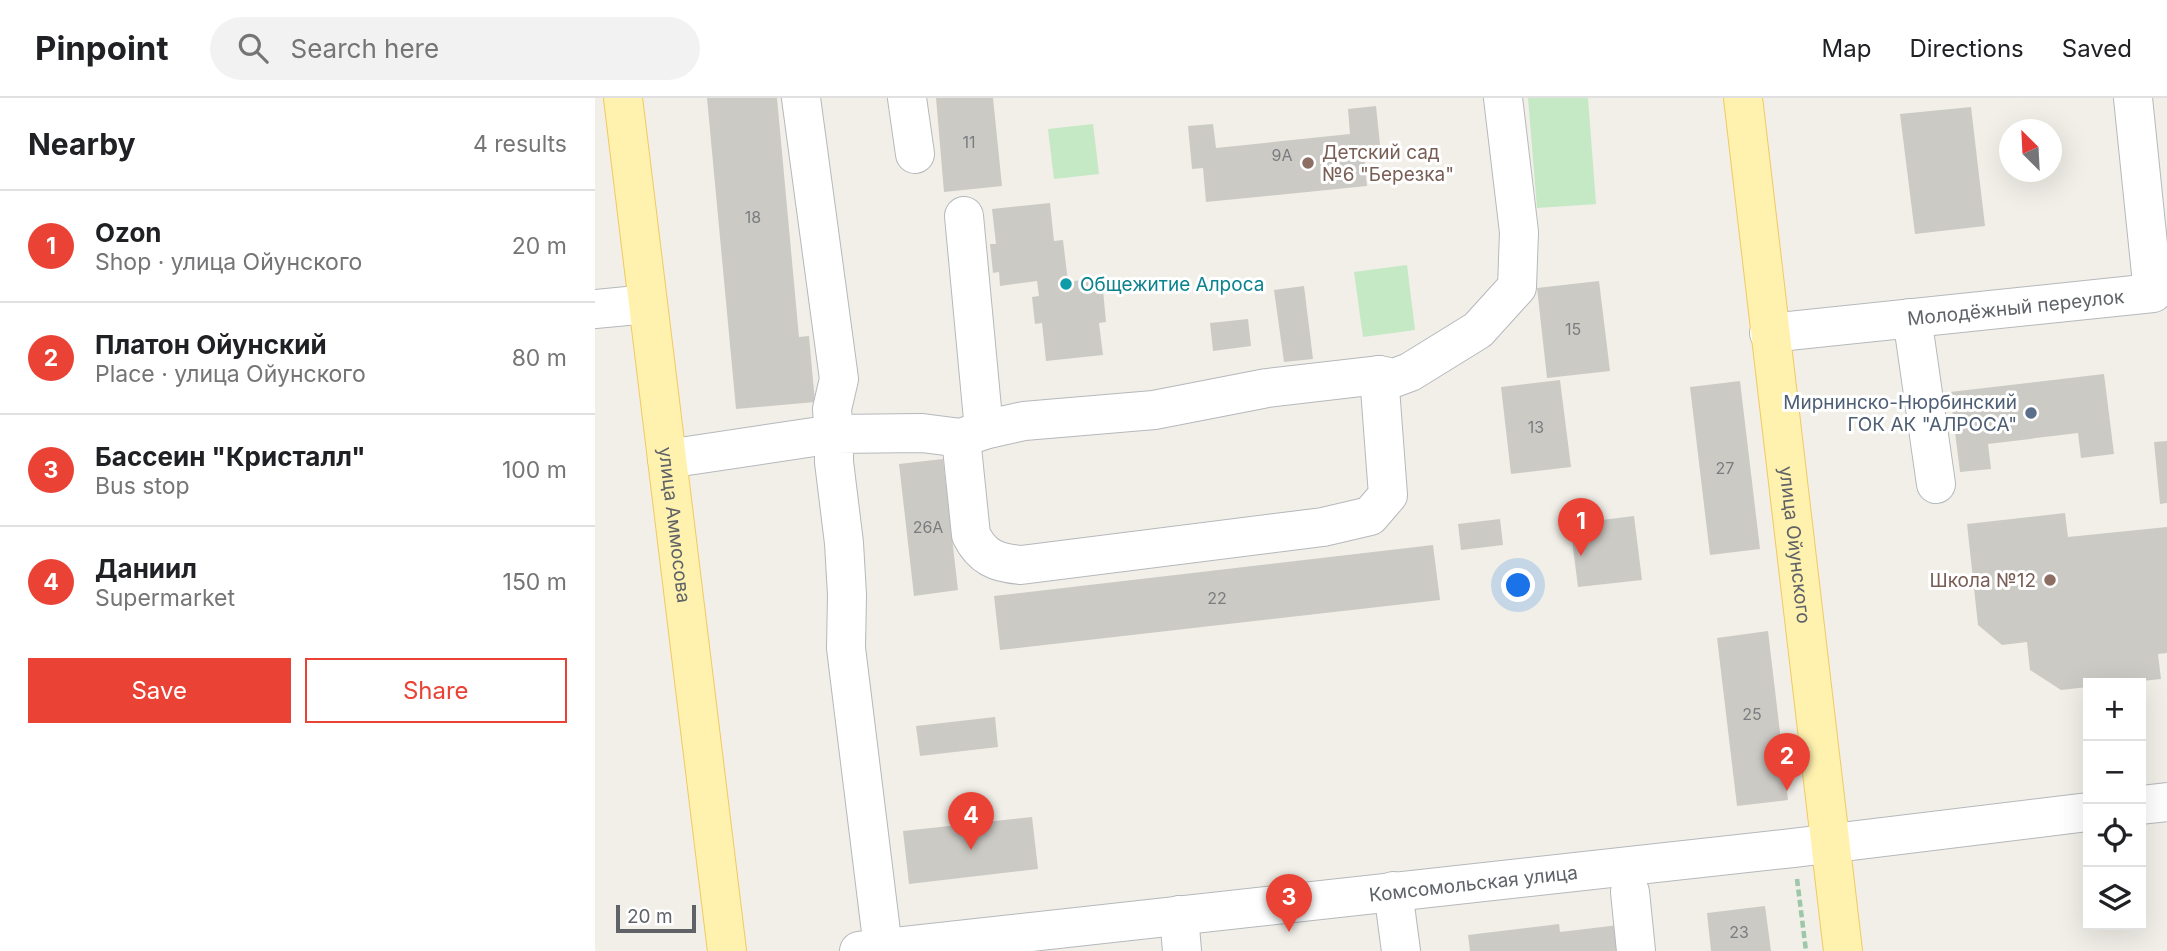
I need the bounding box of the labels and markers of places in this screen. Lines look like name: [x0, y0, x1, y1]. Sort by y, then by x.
place label: Детский сад №6 "Березка": [1322, 141, 1454, 186]
marker: Детский сад №6 "Березка": [1300, 155, 1316, 171]
place label: Общежитие Алроса: [1080, 273, 1264, 296]
marker: Общежитие Алроса: [1058, 276, 1074, 292]
place label: Мирнинско-Нюрбинский ГОК АК "АЛРОСА": [1783, 391, 2017, 436]
marker: Мирнинско-Нюрбинский ГОК АК "АЛРОСА": [2023, 405, 2039, 421]
pin: 1: [1558, 498, 1604, 556]
place label: Школа №12: [1930, 569, 2036, 592]
marker: Школа №12: [2042, 572, 2058, 588]
pin: 2: [1764, 733, 1810, 791]
pin: 4: [948, 792, 994, 850]
pin: 3: [1266, 874, 1312, 932]

